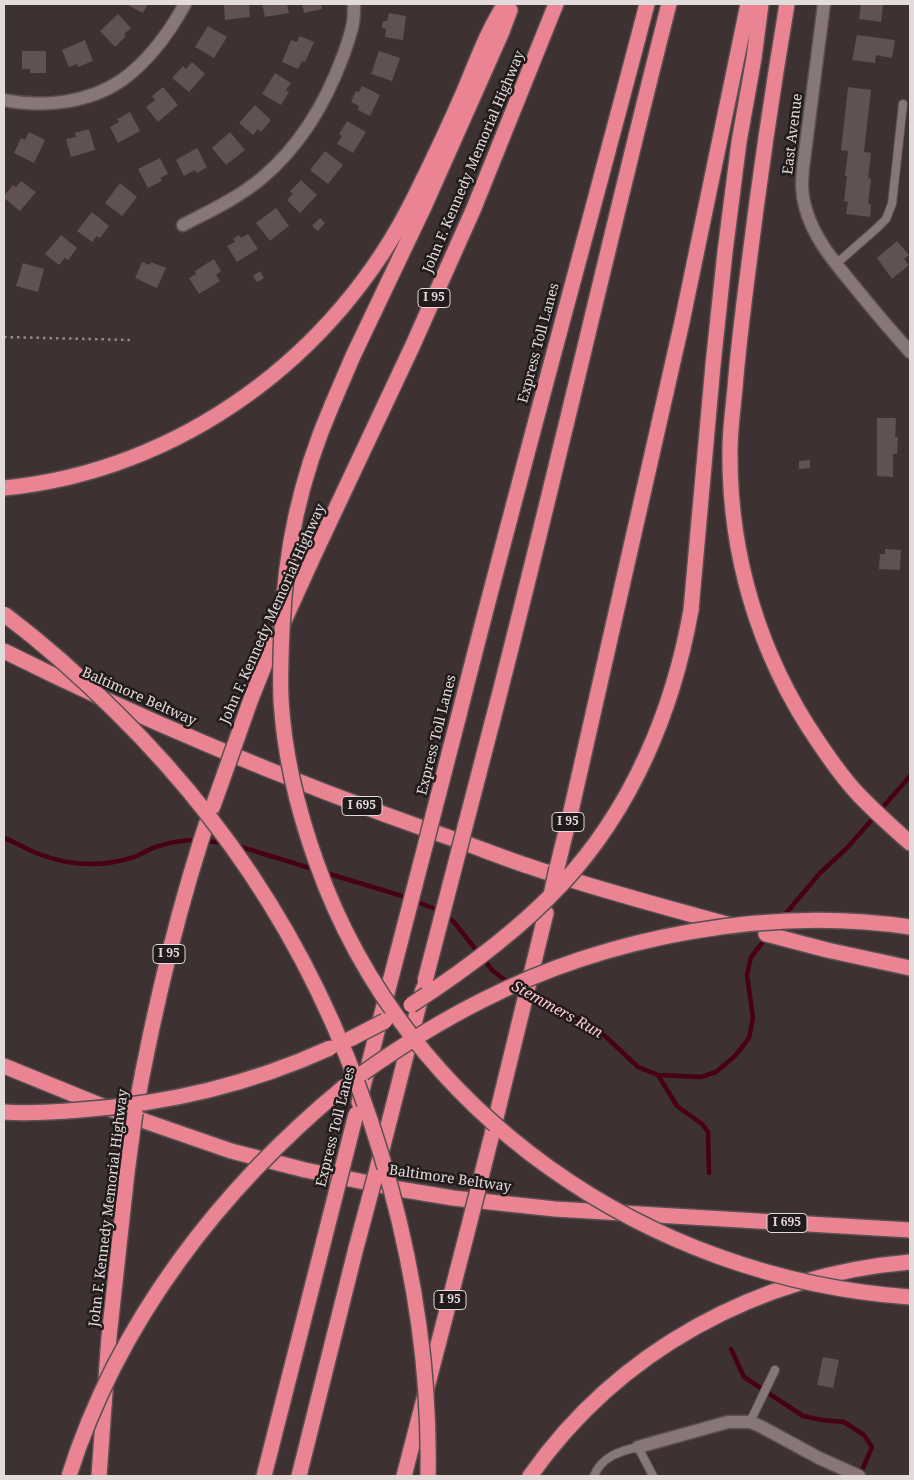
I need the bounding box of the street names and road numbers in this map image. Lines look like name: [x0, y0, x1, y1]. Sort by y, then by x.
street label: John F. Kennedy Memorial Highway: [419, 48, 529, 276]
street label: East Avenue: [780, 93, 806, 175]
street label: Express Toll Lanes: [515, 281, 563, 405]
road number: I 95: [418, 288, 450, 308]
street label: John F. Kennedy Memorial Highway: [217, 501, 329, 727]
street label: Baltimore Beltway: [79, 664, 199, 730]
street label: Express Toll Lanes: [414, 673, 460, 797]
road number: I 695: [342, 796, 382, 816]
road number: I 95: [552, 812, 584, 832]
road number: I 95: [153, 944, 185, 964]
street label: Express Toll Lanes: [313, 1065, 359, 1189]
street label: John F. Kennedy Memorial Highway: [86, 1088, 132, 1328]
street label: Baltimore Beltway: [388, 1162, 512, 1196]
road number: I 695: [767, 1214, 807, 1232]
road number: I 95: [434, 1290, 466, 1310]

